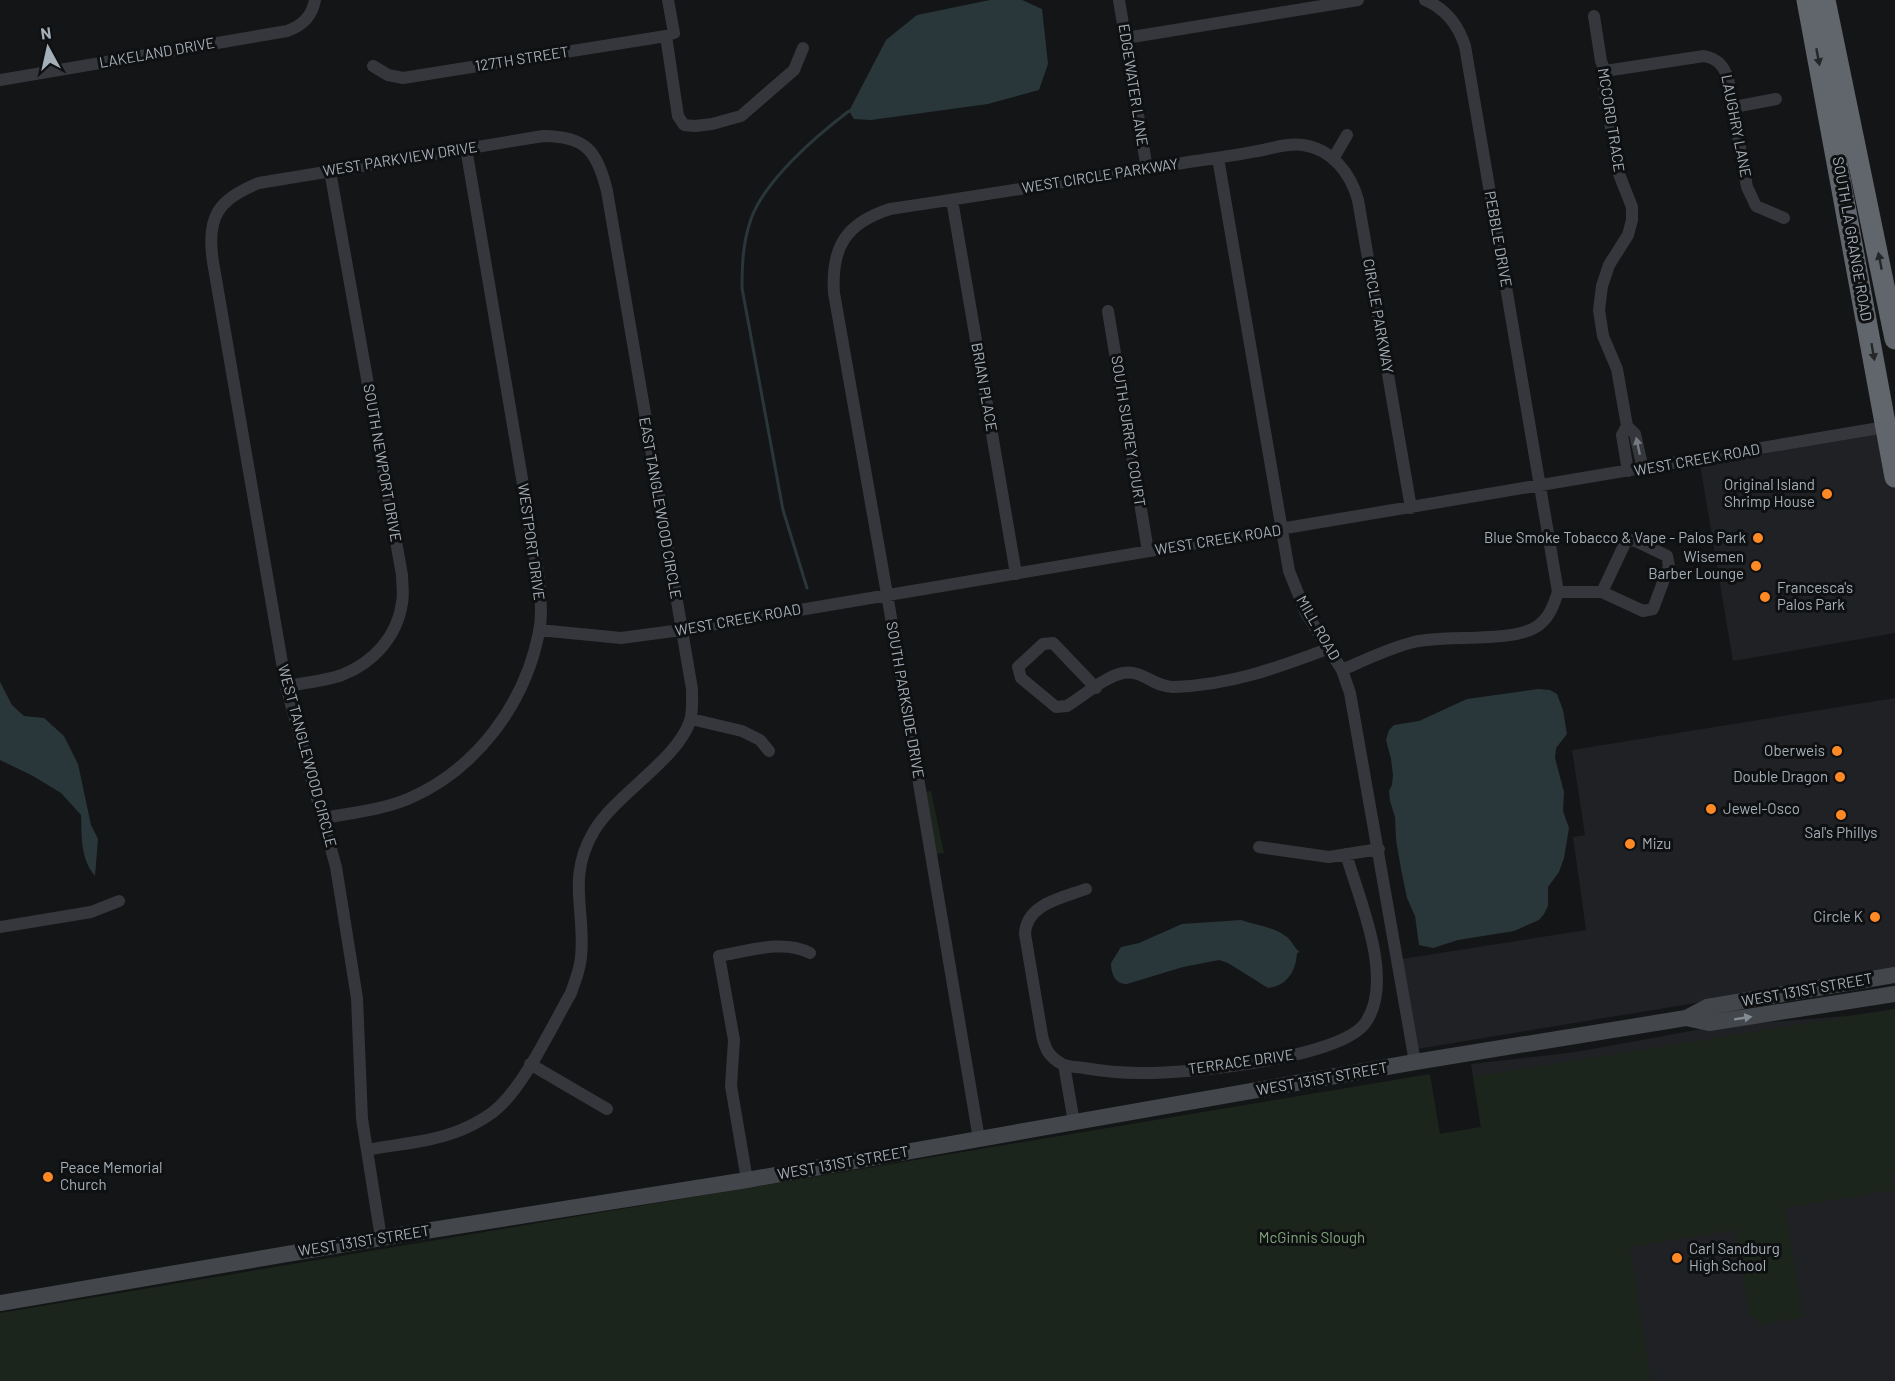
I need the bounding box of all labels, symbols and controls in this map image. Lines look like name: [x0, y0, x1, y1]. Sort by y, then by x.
north arrow: [18, 18, 78, 78]
street label: EDGEWATER LANE: [1115, 22, 1153, 147]
text: N: [39, 23, 52, 43]
street label: LAKELAND DRIVE: [98, 33, 216, 71]
street label: 127TH STREET: [474, 42, 570, 74]
one-way arrow: [1814, 48, 1823, 67]
street label: MCCORD TRACE: [1595, 67, 1629, 173]
street label: LAUGHRY LANE: [1718, 73, 1756, 179]
street label: WEST PARKVIEW DRIVE: [321, 137, 478, 179]
street label: WEST CIRCLE PARKWAY: [1020, 154, 1179, 196]
street label: SOUTH LA GRANGE ROAD: [1830, 155, 1876, 322]
street label: PEBBLE DRIVE: [1482, 189, 1516, 288]
one-way arrow: [1875, 252, 1884, 271]
street label: CIRCLE PARKWAY: [1360, 257, 1398, 375]
street label: BRIAN PLACE: [968, 341, 1002, 433]
one-way arrow: [1868, 343, 1877, 362]
street label: SOUTH SURREY COURT: [1108, 354, 1150, 508]
street label: SOUTH NEWPORT DRIVE: [360, 382, 406, 543]
street label: EAST TANGLEWOOD CIRCLE: [636, 416, 686, 600]
one-way arrow: [1633, 436, 1642, 455]
street label: WEST CREEK ROAD: [1632, 439, 1761, 479]
place label: Original Island Shrimp House: [1724, 475, 1815, 510]
street label: WESTPORT DRIVE: [515, 482, 549, 602]
marker: Original Island Shrimp House: [1820, 487, 1834, 501]
street label: WEST CREEK ROAD: [1153, 520, 1282, 558]
place label: Blue Smoke Tobacco & Vape - Palos Park: [1484, 528, 1746, 546]
marker: Blue Smoke Tobacco & Vape - Palos Park: [1751, 531, 1765, 545]
place label: Wisemen Barber Lounge: [1648, 547, 1744, 582]
marker: Wisemen Barber Lounge: [1749, 559, 1763, 573]
place label: Francesca's Palos Park: [1777, 578, 1853, 613]
marker: Francesca's Palos Park: [1758, 590, 1772, 604]
street label: MILL ROAD: [1293, 592, 1345, 663]
street label: WEST CREEK ROAD: [673, 599, 802, 639]
street label: SOUTH PARKSIDE DRIVE: [883, 620, 929, 780]
street label: WEST TANGLEWOOD CIRCLE: [275, 662, 341, 849]
place label: Oberweis: [1764, 741, 1825, 759]
marker: Oberweis: [1830, 744, 1844, 758]
place label: Double Dragon: [1733, 767, 1828, 785]
marker: Double Dragon: [1833, 770, 1847, 784]
place label: Jewel-Osco: [1723, 799, 1800, 817]
marker: Jewel-Osco: [1704, 802, 1718, 816]
marker: Sal's Phillys: [1834, 808, 1848, 822]
place label: Sal's Phillys: [1805, 823, 1878, 841]
place label: Mizu: [1642, 834, 1671, 852]
marker: Mizu: [1623, 837, 1637, 851]
place label: Circle K: [1813, 907, 1863, 925]
marker: Circle K: [1868, 910, 1882, 924]
street label: WEST 131ST STREET: [1740, 969, 1874, 1009]
one-way arrow: [1734, 1013, 1753, 1022]
street label: TERRACE DRIVE: [1187, 1045, 1295, 1077]
street label: WEST 131ST STREET: [1255, 1058, 1389, 1098]
street label: WEST 131ST STREET: [776, 1142, 910, 1182]
place label: Peace Memorial Church: [60, 1158, 163, 1193]
marker: Peace Memorial Church: [41, 1170, 55, 1184]
street label: WEST 131ST STREET: [297, 1221, 431, 1259]
park label: McGinnis Slough: [1259, 1228, 1365, 1246]
place label: Carl Sandburg High School: [1689, 1239, 1780, 1274]
marker: Carl Sandburg High School: [1670, 1251, 1684, 1265]

